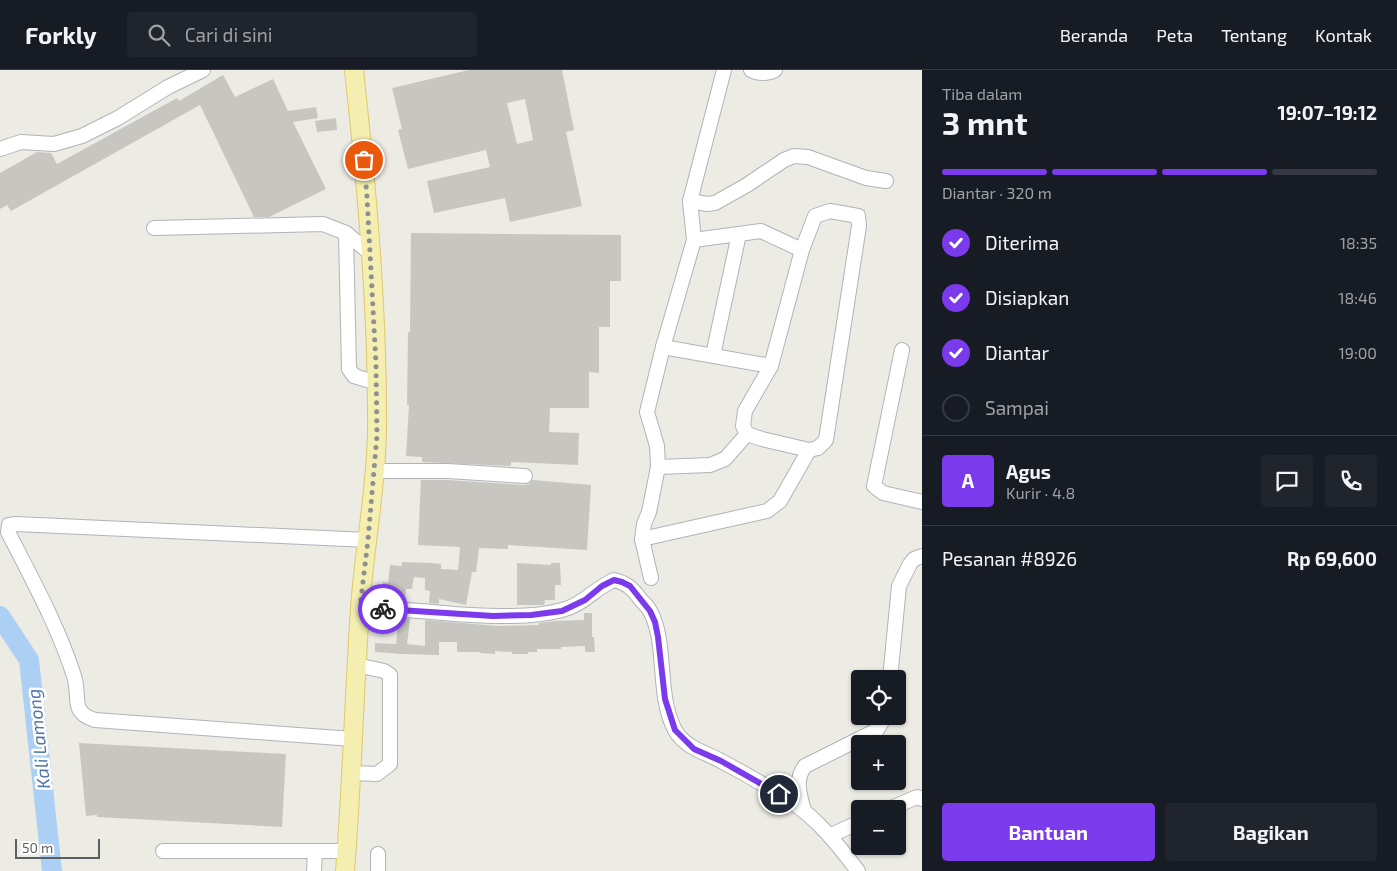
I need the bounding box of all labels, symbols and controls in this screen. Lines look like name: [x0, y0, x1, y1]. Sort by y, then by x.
search box: [127, 12, 477, 57]
text: Forkly: [25, 20, 97, 49]
icon: search: [145, 21, 173, 49]
text: Cari di sini: [185, 23, 272, 46]
text: Beranda: [1060, 24, 1128, 46]
text: Peta: [1156, 24, 1193, 46]
text: Tentang: [1221, 24, 1287, 46]
text: Kontak: [1315, 24, 1372, 46]
text: Tiba dalam: [942, 84, 1022, 103]
text: 19:07–19:12: [1277, 101, 1377, 124]
text: 3 mnt: [942, 103, 1028, 141]
pin: [343, 139, 385, 181]
icon: bag: [350, 146, 378, 174]
text: Diantar · 320 m: [942, 183, 1052, 202]
icon: check: [942, 229, 970, 257]
text: Diterima: [985, 231, 1059, 254]
text: 18:35: [1340, 233, 1377, 252]
icon: check: [942, 284, 970, 312]
text: Disiapkan: [985, 286, 1069, 309]
text: 18:46: [1338, 288, 1377, 307]
icon: check: [942, 339, 970, 367]
text: Diantar: [985, 341, 1049, 364]
text: 19:00: [1338, 343, 1377, 362]
text: Sampai: [985, 396, 1049, 419]
button: chat: [1261, 455, 1313, 507]
button: phone: [1325, 455, 1377, 507]
text: Agus: [1006, 460, 1051, 483]
text: A: [962, 469, 974, 492]
text: Kurir · 4.8: [1006, 483, 1075, 502]
text: Pesanan #8926: [942, 547, 1077, 570]
text: Rp 69,600: [1287, 547, 1377, 570]
courier: [358, 584, 408, 634]
icon: bike: [369, 595, 397, 623]
map controls: [851, 670, 906, 855]
button: locate: [851, 670, 906, 725]
water label: Kali Lamong: [22, 688, 54, 790]
button: +: [851, 735, 906, 790]
pin: [758, 773, 800, 815]
icon: home: [765, 780, 793, 808]
button: −: [851, 800, 906, 855]
button: Bantuan: [942, 803, 1155, 861]
button: Bagikan: [1165, 803, 1377, 861]
scale bar: [15, 836, 100, 859]
text: 50 m: [22, 839, 53, 856]

